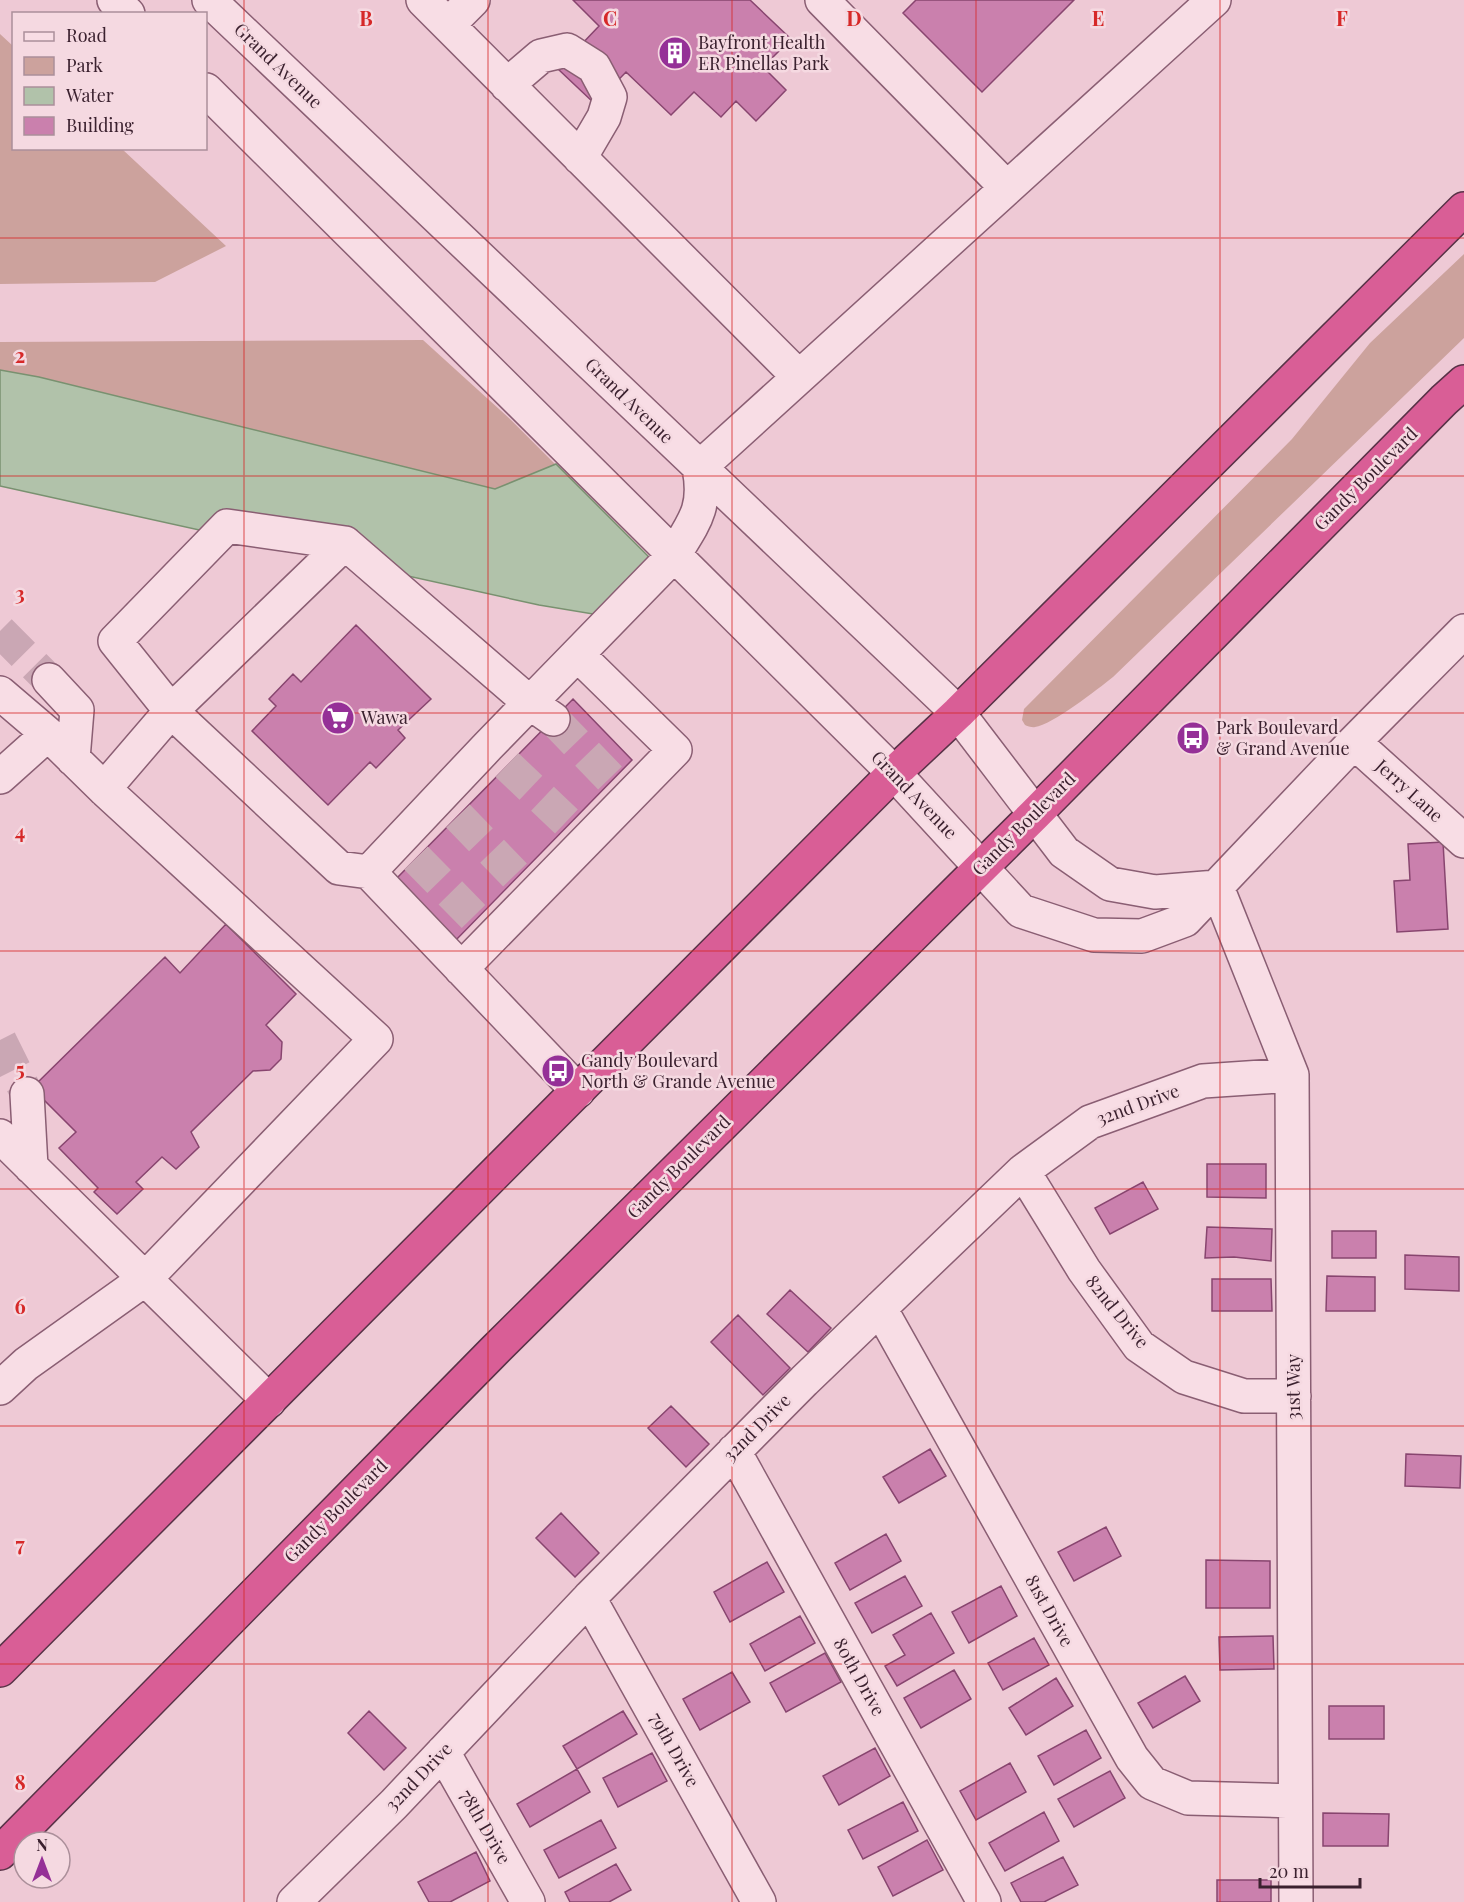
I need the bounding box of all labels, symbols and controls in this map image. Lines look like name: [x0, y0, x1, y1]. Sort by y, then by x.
text: B: [359, 4, 373, 31]
text: C: [603, 4, 617, 31]
text: D: [846, 4, 862, 31]
text: E: [1092, 4, 1104, 31]
text: F: [1336, 4, 1348, 31]
legend: [12, 12, 207, 150]
street label: Grand Avenue: [229, 17, 328, 114]
text: Road: [66, 23, 107, 47]
place label: Bayfront Health ER Pinellas Park: [698, 30, 829, 75]
building icon: Bayfront Health ER Pinellas Park: [657, 35, 693, 71]
text: Park: [66, 53, 103, 77]
text: Water: [65, 83, 114, 107]
text: Building: [66, 113, 134, 137]
text: 2: [15, 341, 25, 368]
street label: Grand Avenue: [580, 352, 679, 449]
street label: Gandy Boulevard: [1308, 421, 1423, 535]
text: 3: [15, 579, 25, 606]
supermarket icon: Wawa: [320, 700, 356, 736]
place label: Wawa: [360, 705, 408, 729]
place label: Park Boulevard & Grand Avenue: [1216, 715, 1350, 760]
bus stop icon: Park Boulevard & Grand Avenue: [1175, 720, 1211, 756]
street label: Grand Avenue: [866, 745, 963, 844]
street label: Jerry Lane: [1370, 753, 1449, 827]
street label: Gandy Boulevard: [966, 766, 1081, 880]
text: 4: [15, 817, 25, 844]
place label: Gandy Boulevard North & Grande Avenue: [581, 1048, 775, 1093]
bus stop icon: Gandy Boulevard North & Grande Avenue: [540, 1053, 576, 1089]
text: 5: [15, 1055, 25, 1082]
street label: 32nd Drive: [1093, 1078, 1182, 1130]
street label: Gandy Boulevard: [621, 1109, 736, 1223]
street label: 82nd Drive: [1081, 1270, 1155, 1353]
text: 6: [14, 1292, 26, 1319]
street label: 31st Way: [1281, 1354, 1305, 1420]
street label: 32nd Drive: [717, 1388, 795, 1466]
street label: Gandy Boulevard: [278, 1453, 393, 1567]
text: 7: [15, 1530, 25, 1557]
street label: 81st Drive: [1020, 1570, 1079, 1651]
street label: 80th Drive: [829, 1633, 891, 1720]
street label: 79th Drive: [645, 1708, 705, 1791]
street label: 32nd Drive: [380, 1737, 457, 1816]
text: 8: [14, 1768, 26, 1795]
street label: 78th Drive: [455, 1785, 517, 1868]
north arrow: [12, 1830, 72, 1890]
text: N: [36, 1834, 48, 1855]
scale bar: [1260, 1851, 1360, 1889]
text: 20 m: [1269, 1859, 1309, 1883]

